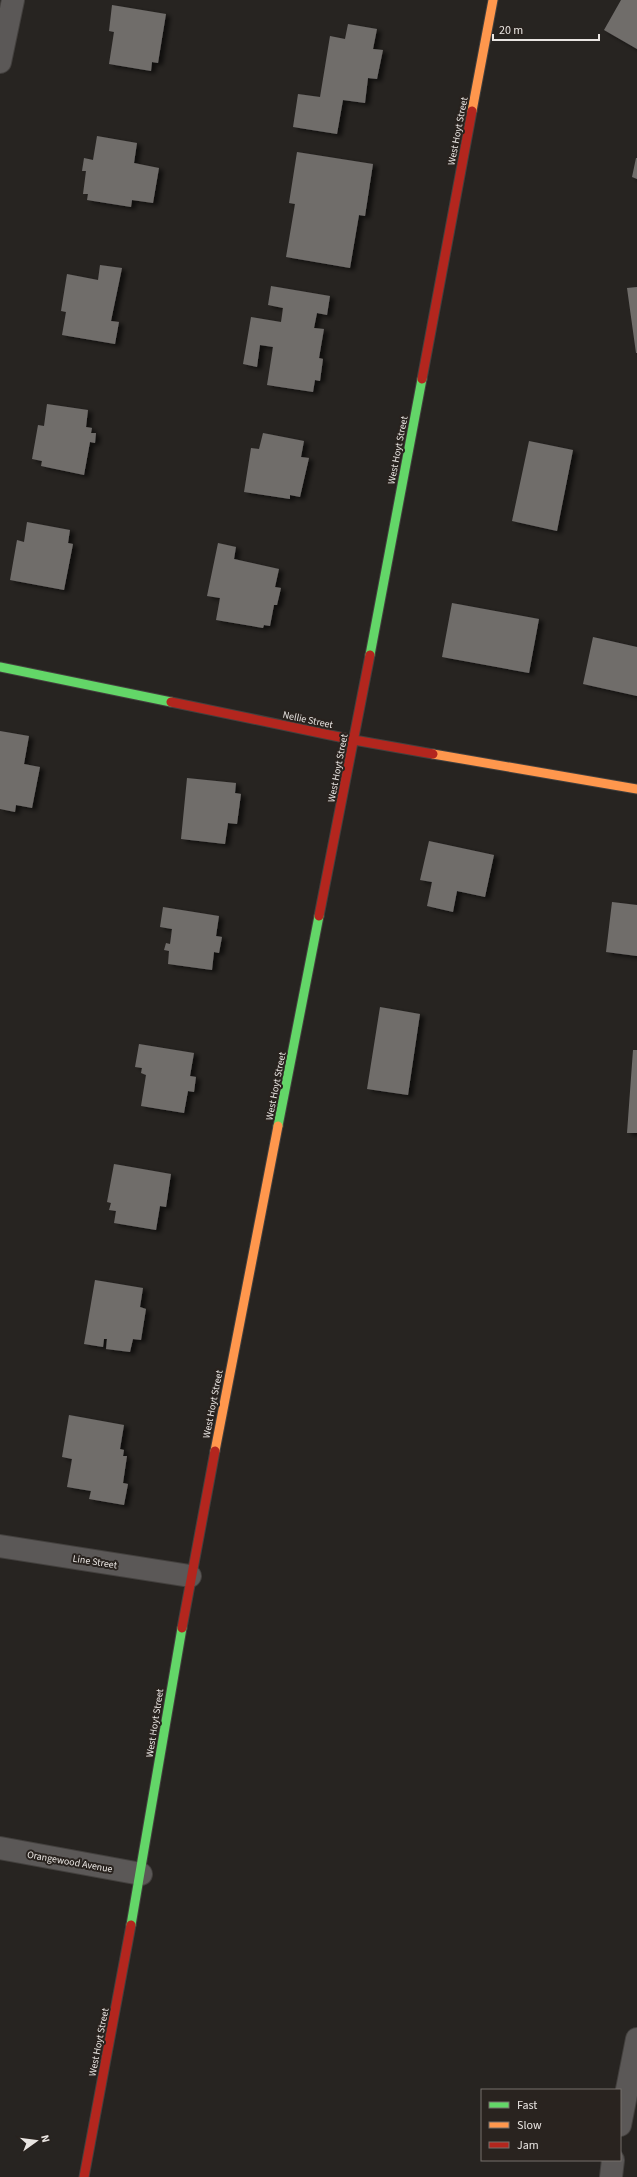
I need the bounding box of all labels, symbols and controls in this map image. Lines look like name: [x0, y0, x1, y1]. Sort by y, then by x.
scale bar: [493, 16, 599, 42]
text: 20 m: [499, 22, 523, 39]
street label: West Hoyt Street: [445, 95, 472, 166]
street label: West Hoyt Street: [385, 414, 412, 485]
street label: Nellie Street: [281, 708, 335, 732]
street label: West Hoyt Street: [325, 732, 352, 803]
street label: West Hoyt Street: [263, 1050, 290, 1121]
street label: West Hoyt Street: [200, 1368, 227, 1439]
street label: Line Street: [72, 1552, 119, 1573]
street label: West Hoyt Street: [143, 1687, 167, 1758]
street label: Orangewood Avenue: [26, 1848, 114, 1876]
street label: West Hoyt Street: [86, 2006, 113, 2077]
legend: [481, 2089, 621, 2161]
text: Fast: [517, 2097, 537, 2114]
text: Slow: [517, 2117, 542, 2134]
north arrow: [16, 2121, 56, 2161]
text: N: [37, 2133, 53, 2144]
text: Jam: [517, 2137, 539, 2154]

